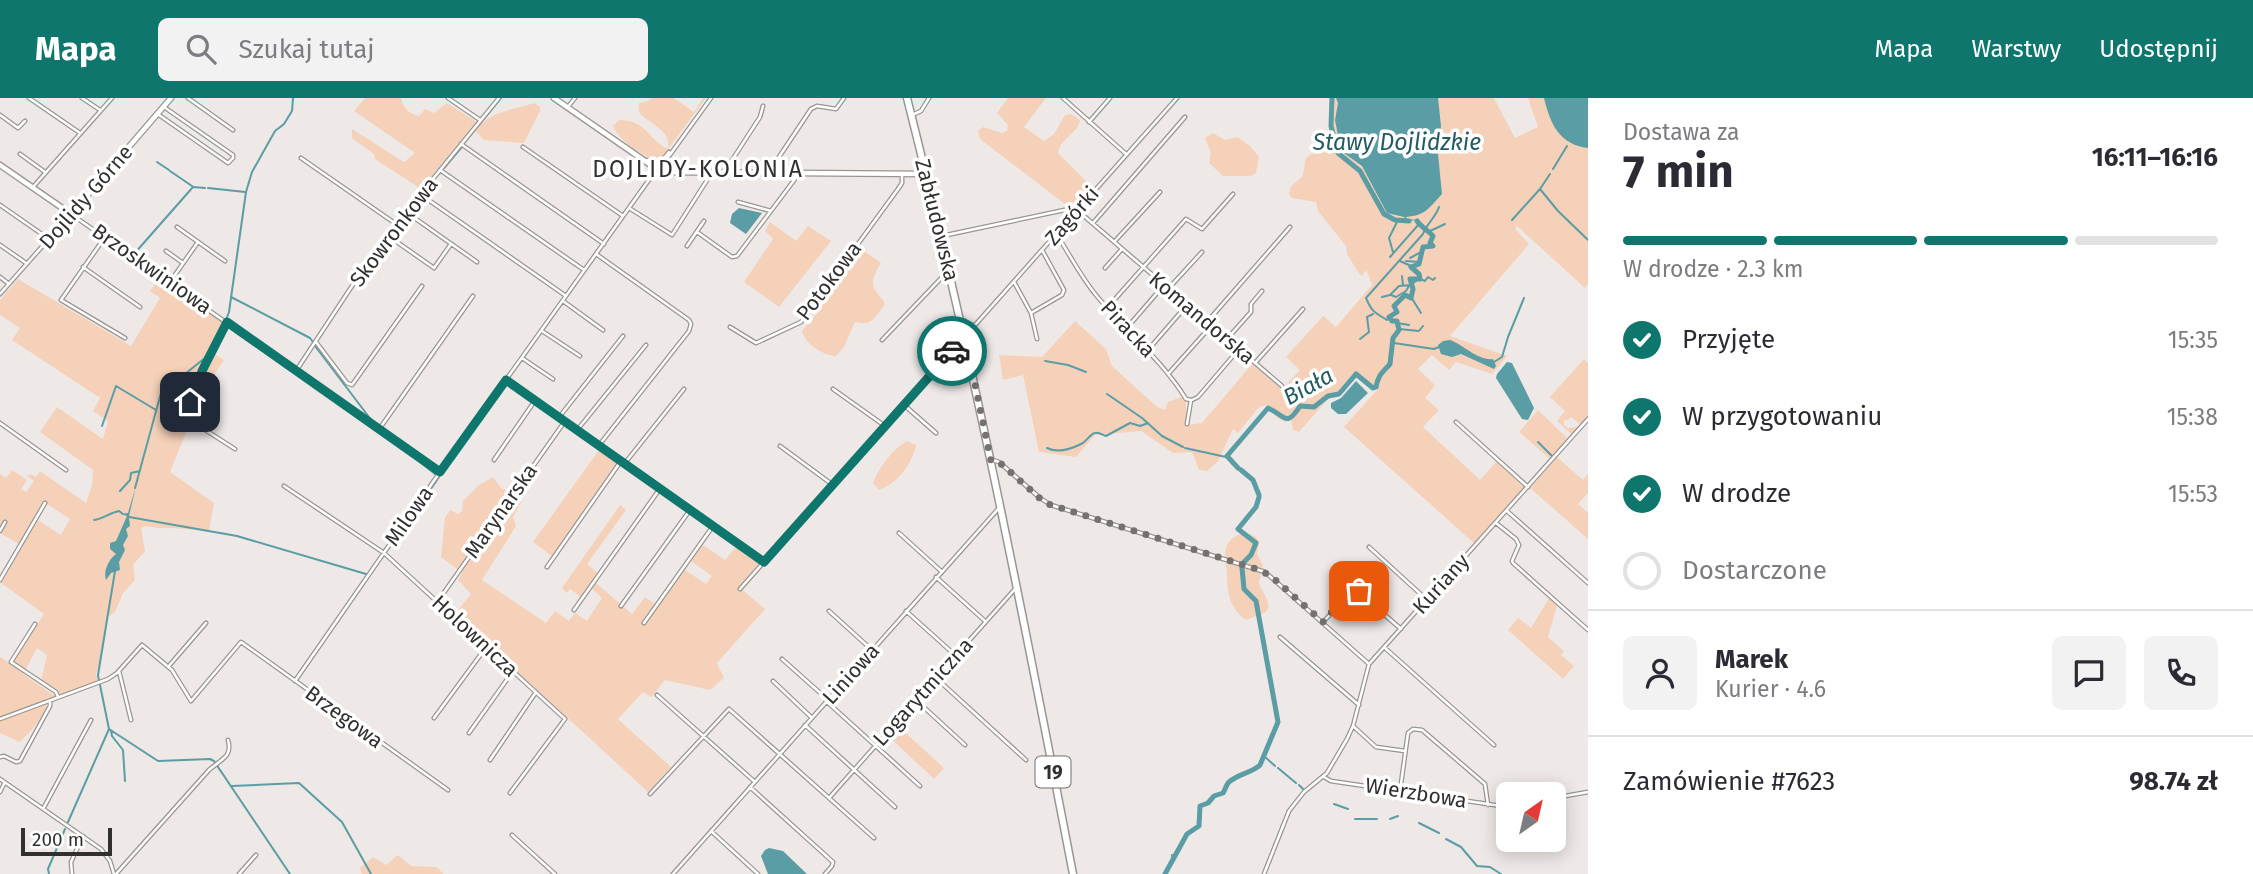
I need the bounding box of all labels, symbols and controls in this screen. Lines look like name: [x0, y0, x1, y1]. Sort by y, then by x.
search box: [158, 18, 648, 81]
text: Mapa: [35, 29, 116, 69]
icon: search: [182, 30, 220, 68]
text: Szukaj tutaj: [238, 34, 375, 65]
text: Mapa: [1875, 35, 1933, 63]
text: Warstwy: [1971, 35, 2061, 63]
text: Udostępnij: [2099, 35, 2218, 63]
text: Dostawa za: [1623, 118, 1740, 146]
water label: Stawy Dojlidzkie: [1312, 128, 1481, 156]
street label: Dojlidy Górne: [34, 140, 138, 254]
text: 16:11–16:16: [2092, 142, 2218, 173]
text: 7 min: [1623, 144, 1734, 199]
district label: DOJLIDY-KOLONIA: [592, 155, 804, 183]
street label: Zabłudowska: [909, 156, 965, 284]
street label: Skowronkowa: [344, 172, 444, 292]
street label: Zagórki: [1039, 181, 1105, 251]
street label: Brzoskwiniowa: [87, 218, 217, 320]
street label: Potokowa: [791, 236, 867, 326]
text: W drodze · 2.3 km: [1623, 255, 1804, 283]
street label: Komandorska: [1144, 266, 1260, 370]
street label: Piracka: [1095, 295, 1161, 363]
courier: [917, 316, 987, 386]
icon: check: [1623, 321, 1661, 359]
text: Przyjęte: [1682, 324, 1775, 355]
text: 15:35: [2168, 326, 2218, 354]
icon: car: [933, 332, 971, 370]
water label: Biała: [1278, 361, 1338, 411]
pin: [160, 372, 220, 432]
icon: home: [171, 383, 209, 421]
icon: check: [1623, 398, 1661, 436]
text: W przygotowaniu: [1682, 401, 1882, 432]
text: 15:38: [2167, 403, 2218, 431]
street label: Marynarska: [459, 459, 543, 563]
icon: check: [1623, 475, 1661, 513]
text: W drodze: [1682, 478, 1791, 509]
text: 15:53: [2168, 480, 2218, 508]
street label: Milowa: [379, 481, 439, 551]
street label: Kuriany: [1407, 548, 1475, 620]
text: Dostarczone: [1682, 555, 1827, 586]
pin: [1329, 561, 1389, 621]
icon: bag: [1340, 572, 1378, 610]
street label: Holownicza: [426, 590, 524, 682]
street label: Logarytmiczna: [867, 632, 979, 752]
button: person: [1623, 636, 1697, 710]
button: chat: [2052, 636, 2126, 710]
button: phone: [2144, 636, 2218, 710]
street label: Liniowa: [817, 638, 885, 710]
text: Marek: [1715, 644, 1788, 675]
text: Kurier · 4.6: [1715, 675, 1826, 703]
street label: Brzegowa: [300, 680, 388, 754]
road number: 19: [1036, 757, 1070, 788]
text: Zamówienie #7623: [1623, 766, 1835, 797]
text: 98.74 zł: [2129, 766, 2218, 797]
street label: Wierzbowa: [1363, 772, 1469, 814]
north arrow: [1496, 782, 1566, 852]
map controls: [1496, 782, 1566, 852]
scale bar: [21, 825, 112, 857]
text: 200 m: [32, 828, 84, 851]

